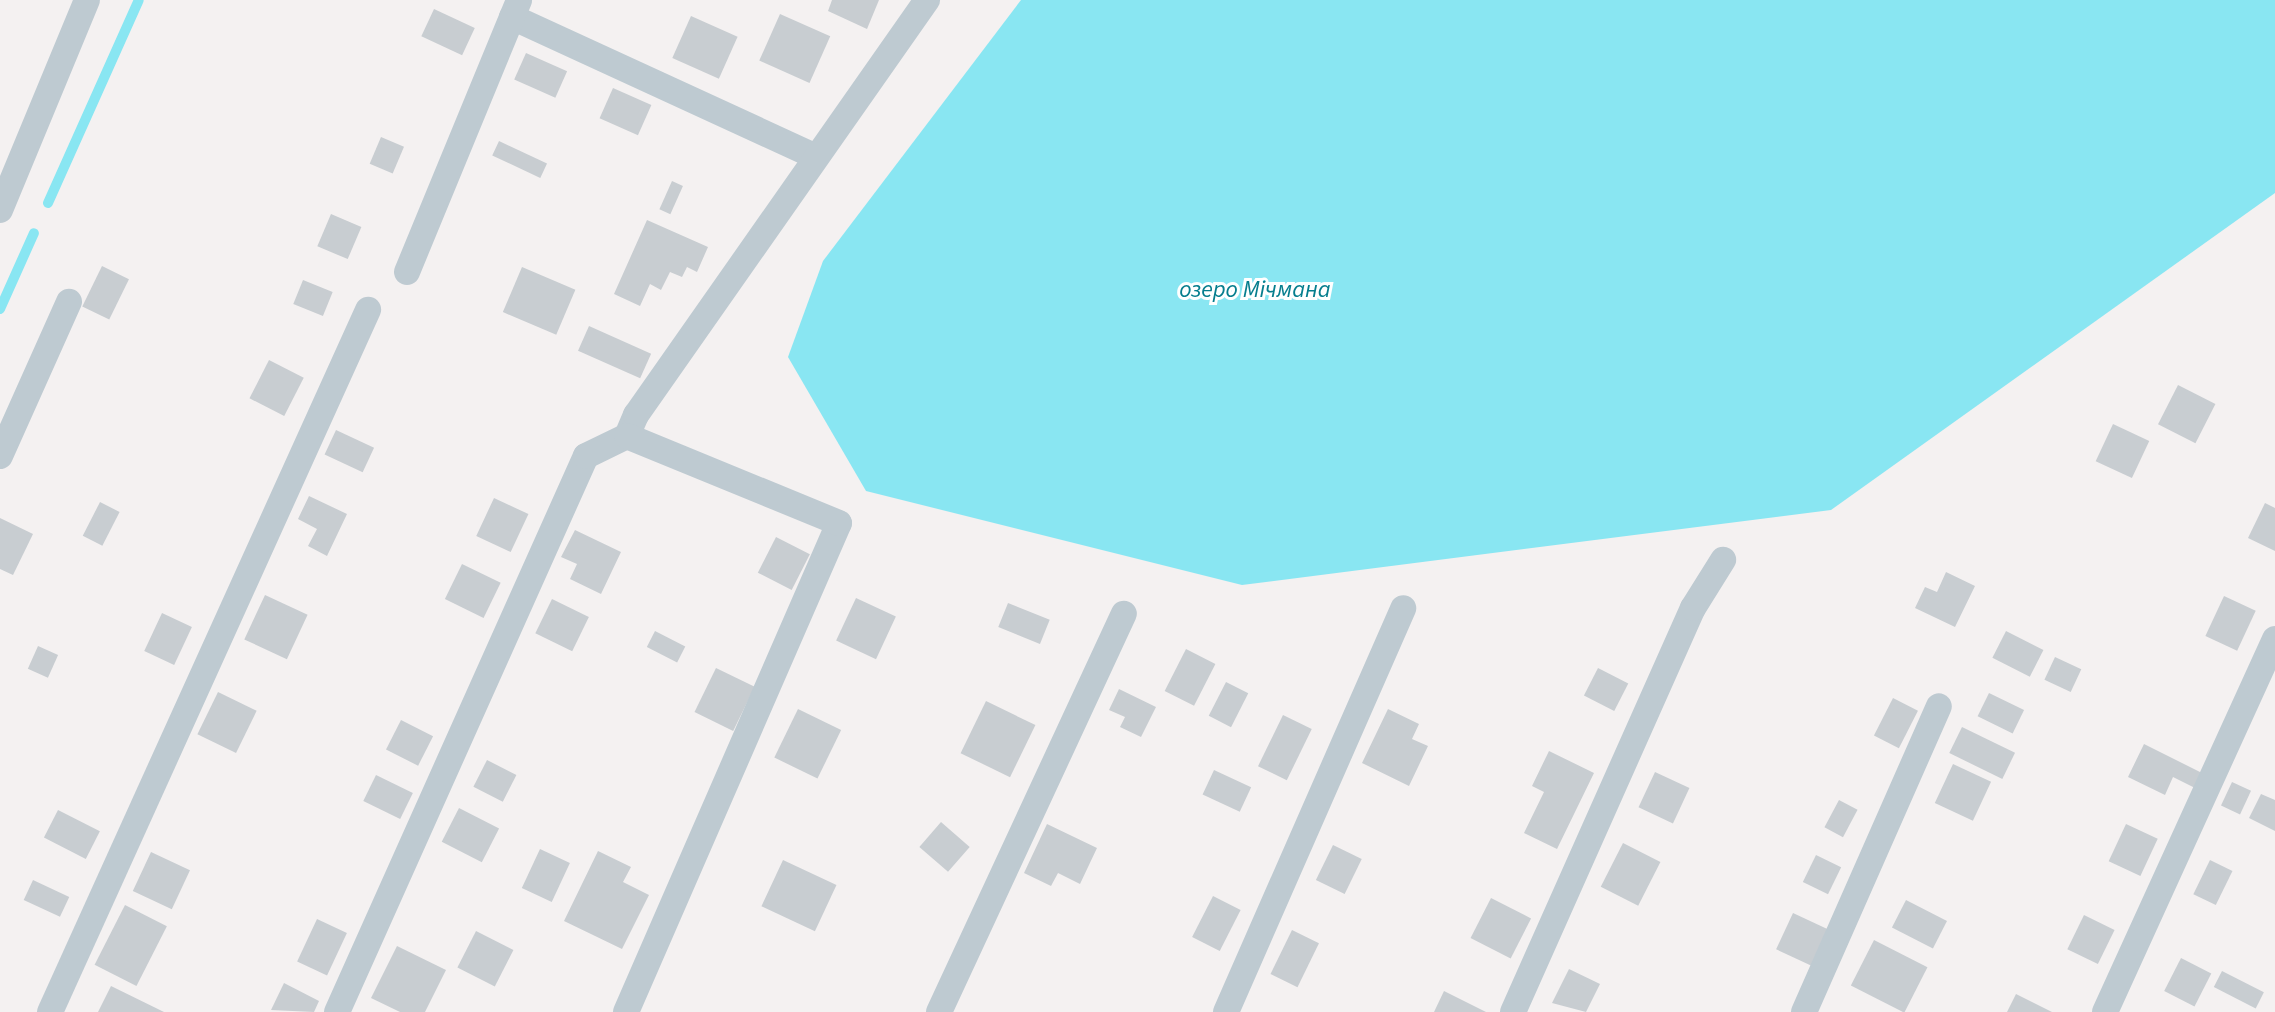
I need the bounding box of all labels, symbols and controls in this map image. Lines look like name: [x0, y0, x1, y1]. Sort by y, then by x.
water label: озеро Мічмана: [1179, 276, 1331, 304]

